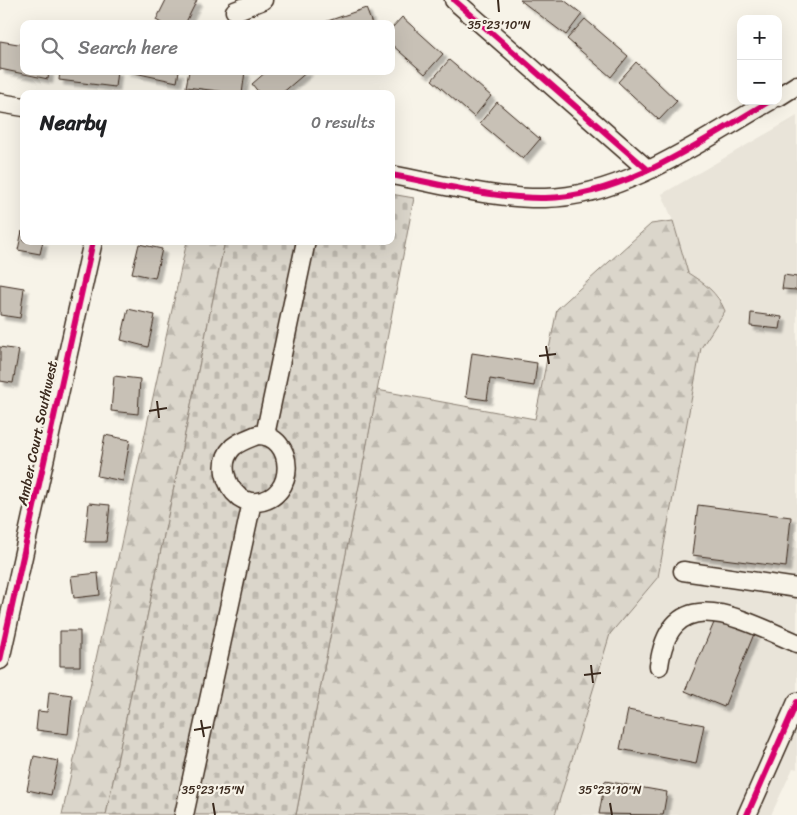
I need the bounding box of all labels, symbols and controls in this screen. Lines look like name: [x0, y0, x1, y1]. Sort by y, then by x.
text: 35°23'10"N: [467, 14, 531, 36]
map controls: [737, 15, 782, 105]
button: +: [737, 15, 782, 60]
search box: [20, 20, 395, 75]
text: Search here: [78, 31, 178, 64]
icon: search: [38, 34, 66, 62]
button: −: [737, 60, 782, 105]
text: Nearby: [40, 104, 106, 142]
text: 0 results: [311, 108, 375, 137]
street label: Amber Court Southwest: [10, 358, 65, 509]
text: 35°23'15"N: [182, 779, 245, 801]
text: 35°23'10"N: [578, 779, 642, 801]

